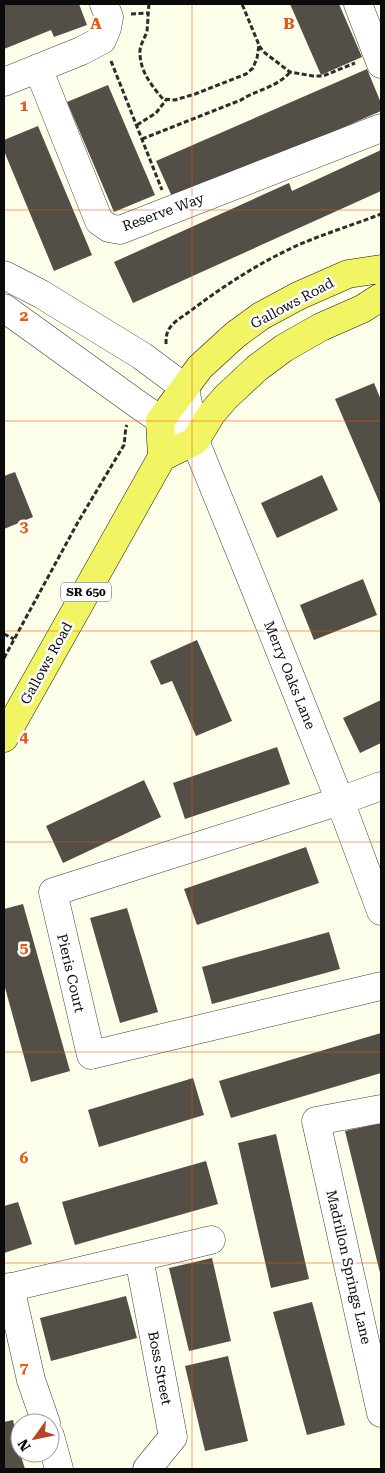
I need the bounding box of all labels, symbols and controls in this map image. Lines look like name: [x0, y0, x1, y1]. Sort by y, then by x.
text: A: [90, 14, 102, 33]
text: B: [283, 14, 295, 33]
text: 1: [20, 96, 29, 115]
street label: Reserve Way: [120, 190, 207, 234]
street label: Gallows Road: [248, 274, 336, 332]
text: 2: [20, 306, 29, 325]
text: 3: [20, 517, 29, 536]
road number: SR 650: [61, 582, 111, 602]
street label: Gallows Road: [17, 619, 75, 707]
street label: Merry Oaks Lane: [261, 619, 319, 732]
text: 4: [20, 727, 29, 746]
street label: Pieris Court: [54, 932, 88, 1014]
text: 5: [20, 938, 29, 957]
text: 6: [20, 1148, 29, 1167]
street label: Madrillon Springs Lane: [323, 1188, 375, 1346]
street label: Boss Street: [145, 1330, 175, 1406]
text: 7: [20, 1358, 29, 1377]
north arrow: [10, 1413, 60, 1463]
text: N: [14, 1436, 34, 1454]

